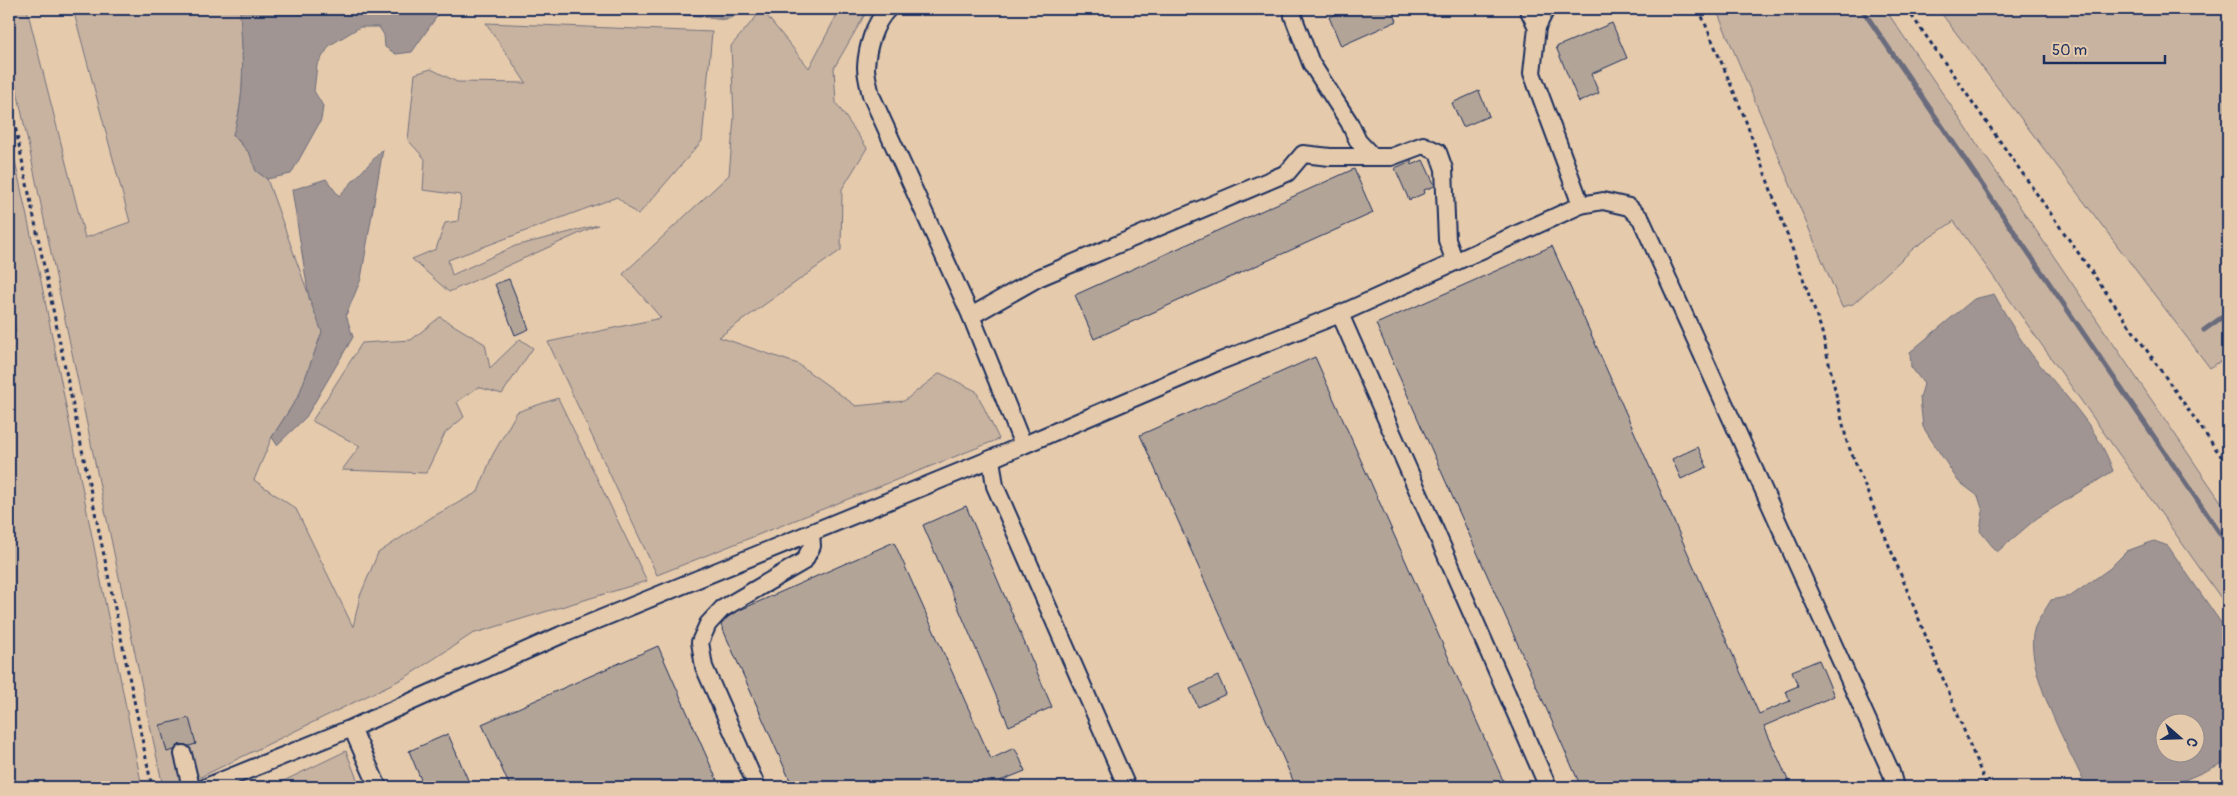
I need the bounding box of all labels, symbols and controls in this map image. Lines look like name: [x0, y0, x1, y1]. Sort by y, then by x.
scale bar: [2044, 32, 2166, 64]
text: 50 m: [2052, 41, 2087, 60]
north arrow: [2154, 714, 2204, 764]
text: С: [2182, 735, 2201, 750]

